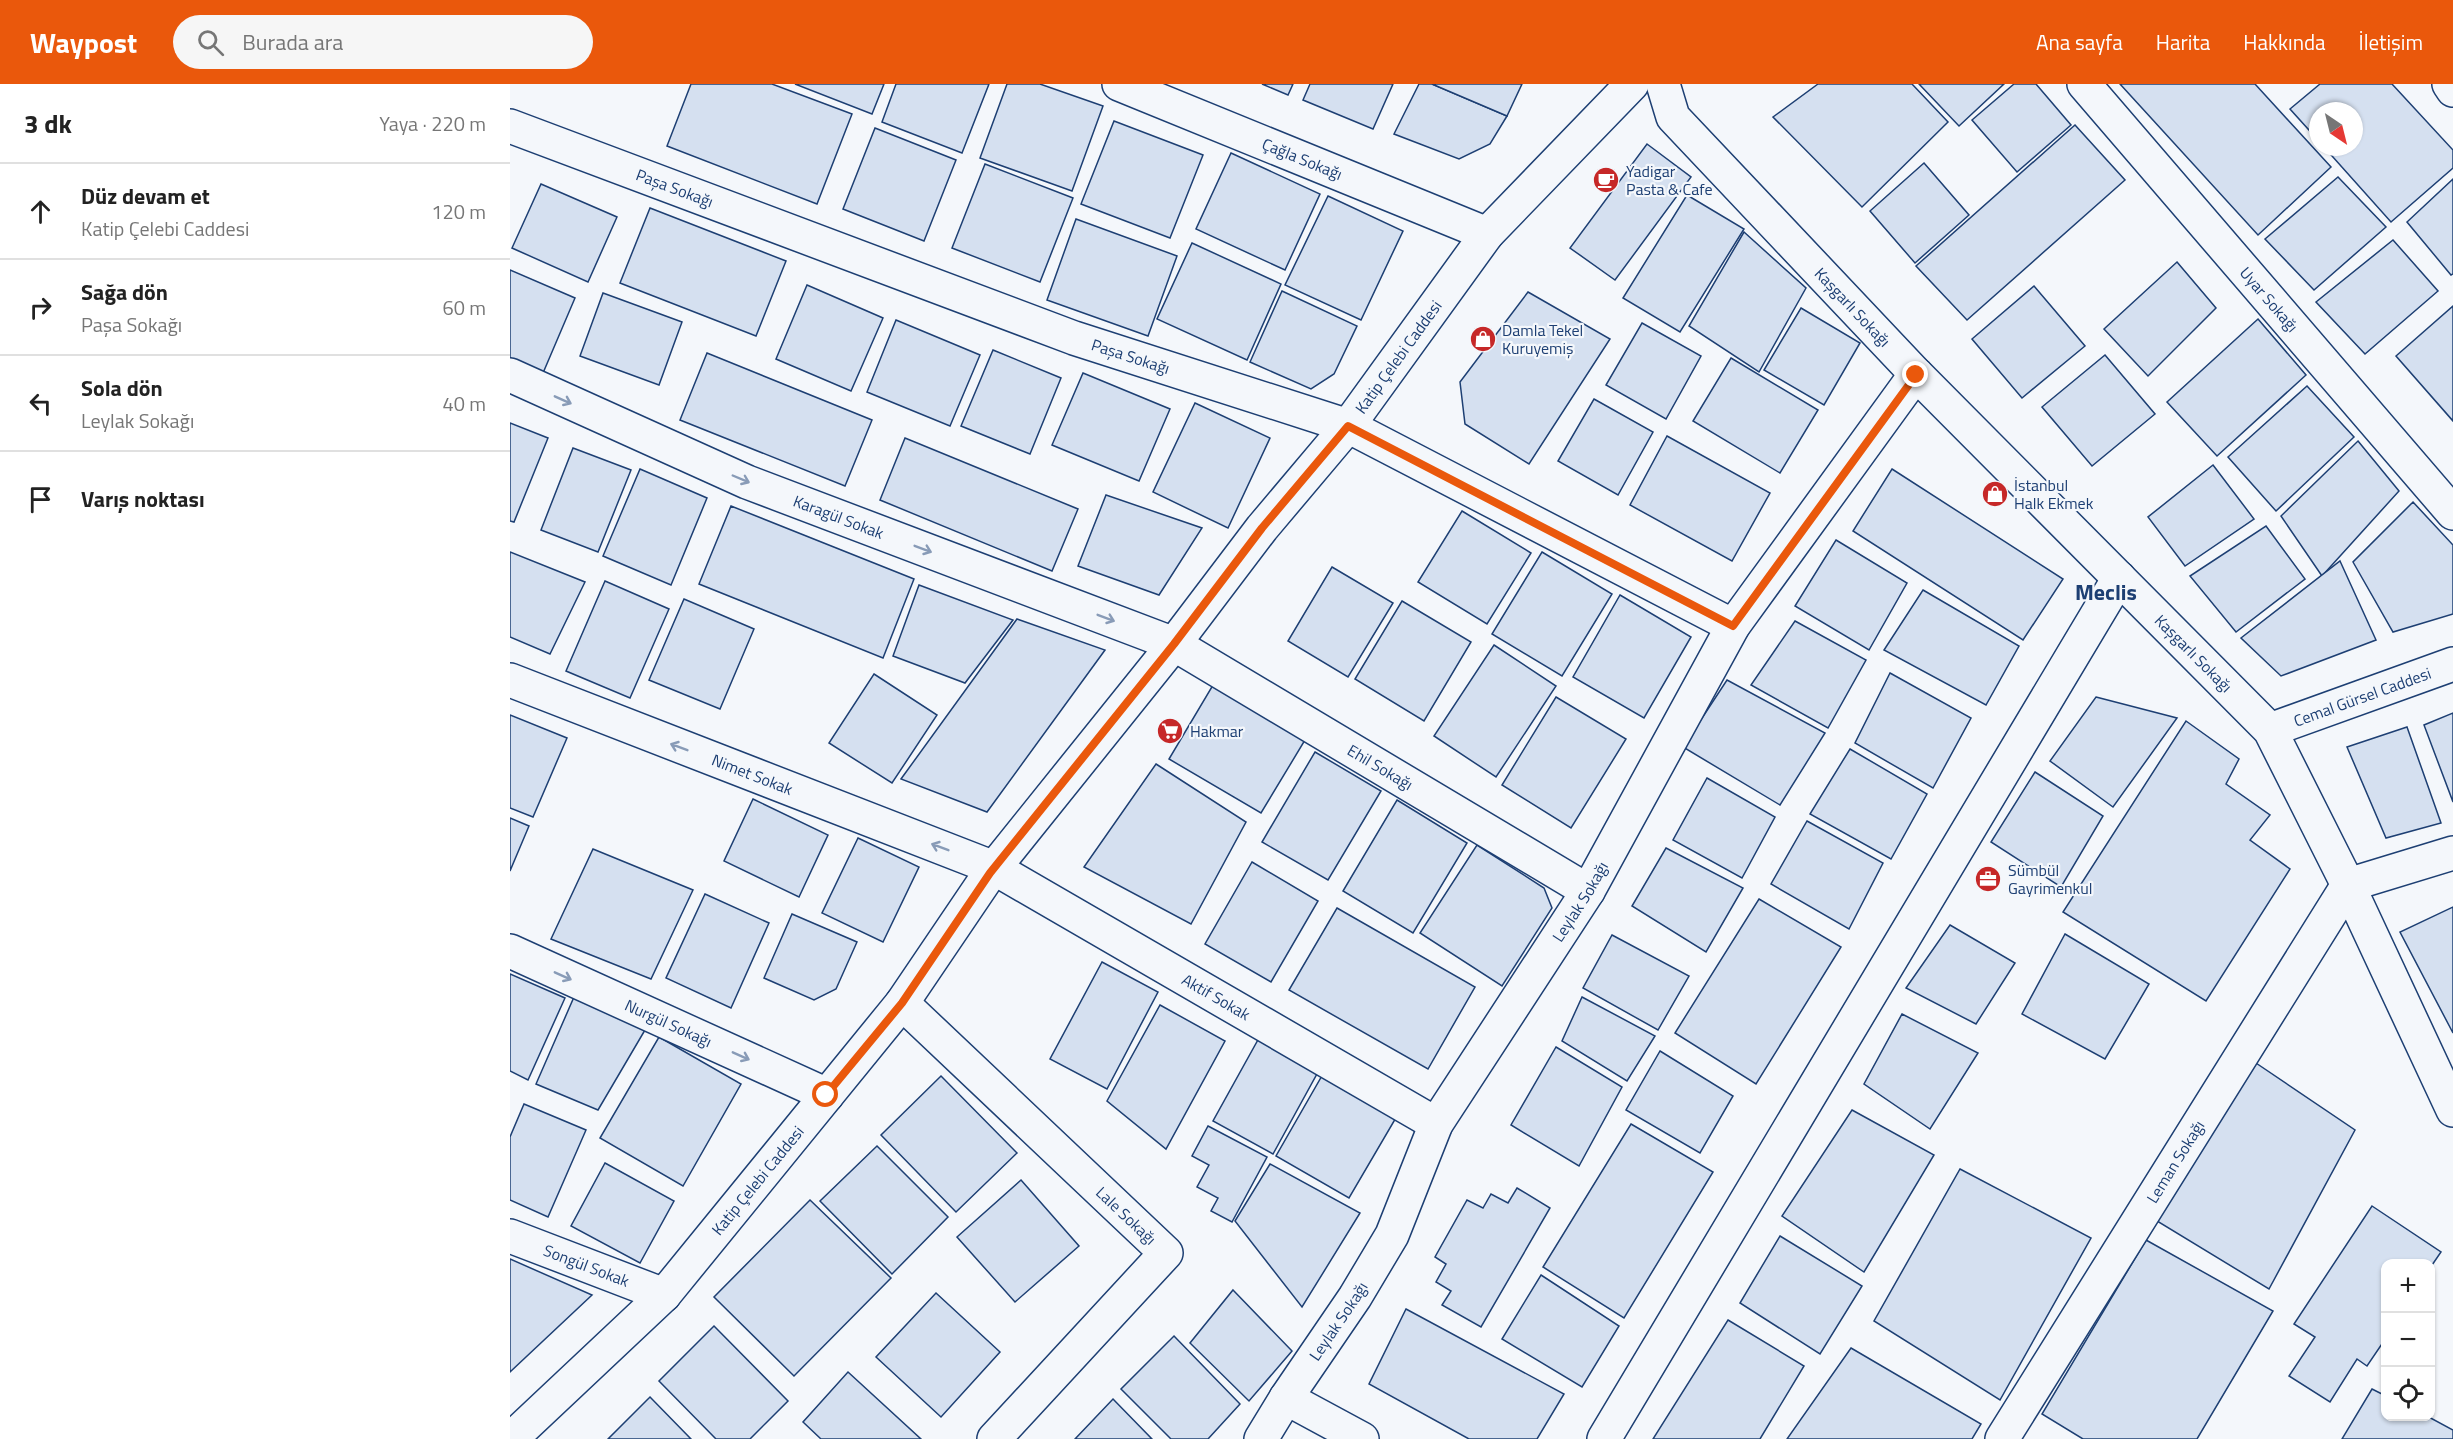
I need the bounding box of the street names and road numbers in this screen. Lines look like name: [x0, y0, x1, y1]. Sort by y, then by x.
street label: Çağla Sokağı: [1259, 132, 1346, 186]
street label: Paşa Sokağı: [633, 162, 717, 213]
street label: Uyar Sokağı: [2234, 261, 2304, 337]
street label: Kaşgarlı Sokağı: [1809, 262, 1896, 352]
street label: Katip Çelebi Caddesi: [1349, 295, 1447, 418]
street label: Paşa Sokağı: [1088, 332, 1173, 380]
street label: Karagül Sokak: [790, 489, 888, 545]
street label: Kaşgarlı Sokağı: [2149, 609, 2238, 698]
street label: Cemal Gürsel Caddesi: [2290, 661, 2434, 733]
street label: Ehil Sokağı: [1343, 738, 1418, 796]
street label: Nimet Sokak: [708, 747, 797, 801]
street label: Leylak Sokağı: [1546, 857, 1614, 947]
street label: Aktif Sokak: [1177, 967, 1255, 1026]
street label: Nurgül Sokağı: [621, 993, 716, 1053]
street label: Leman Sokağı: [2140, 1116, 2210, 1208]
street label: Katip Çelebi Caddesi: [706, 1120, 809, 1240]
street label: Lale Sokağı: [1091, 1181, 1162, 1250]
street label: Songül Sokak: [540, 1238, 633, 1293]
street label: Leylak Sokağı: [1303, 1277, 1374, 1365]

